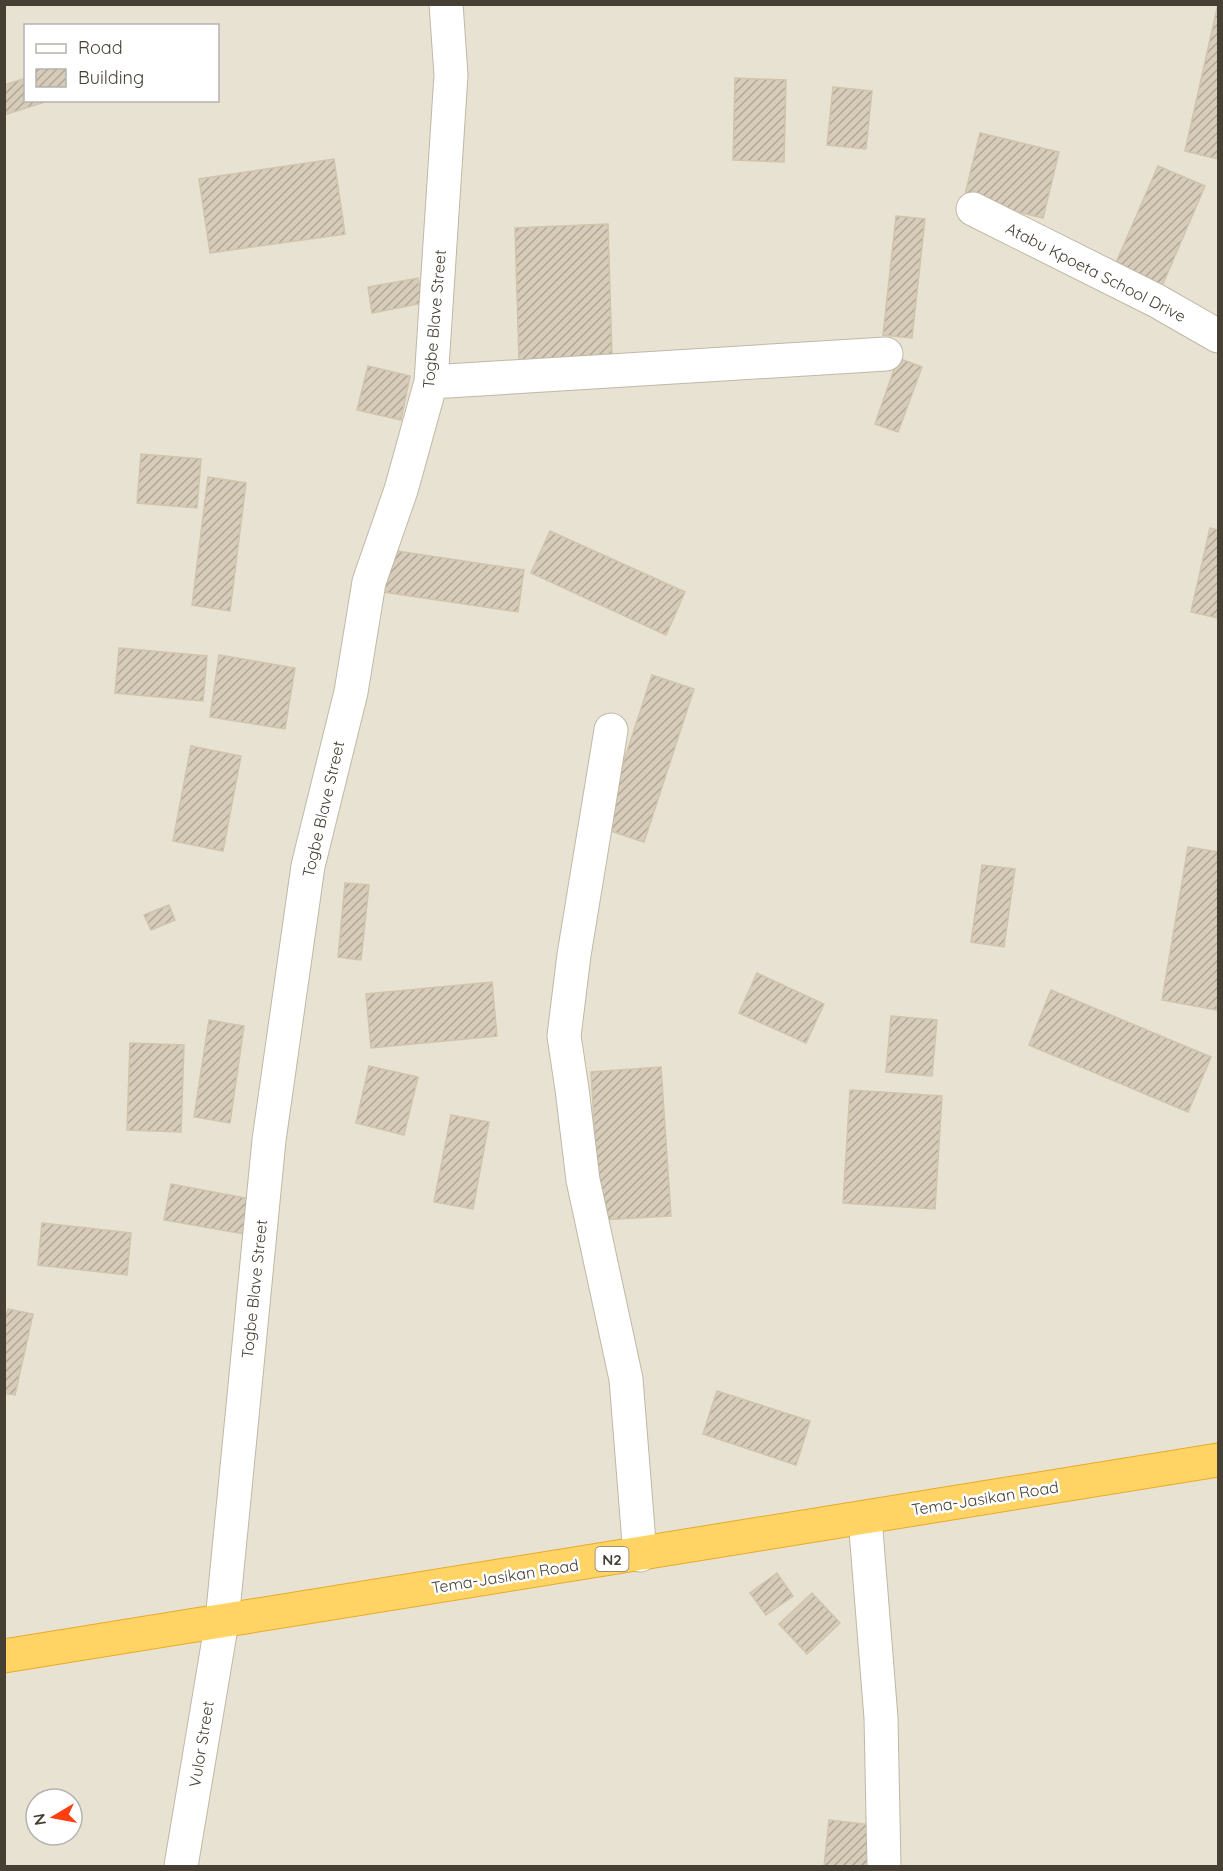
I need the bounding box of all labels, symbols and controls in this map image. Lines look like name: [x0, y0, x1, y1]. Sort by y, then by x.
legend: [24, 24, 219, 102]
text: Road: [78, 36, 123, 59]
text: Building: [78, 66, 144, 89]
street label: Atabu Kpoeta School Drive: [1003, 218, 1189, 326]
street label: Togbe Blave Street: [418, 249, 450, 389]
street label: Togbe Blave Street: [298, 739, 348, 879]
street label: Togbe Blave Street: [237, 1219, 271, 1359]
street label: Tema-Jasikan Road: [910, 1477, 1060, 1519]
road number: N2: [596, 1547, 628, 1571]
street label: Tema-Jasikan Road: [430, 1555, 580, 1597]
street label: Vulor Street: [184, 1699, 218, 1789]
north arrow: [24, 1787, 84, 1847]
text: N: [28, 1812, 50, 1827]

